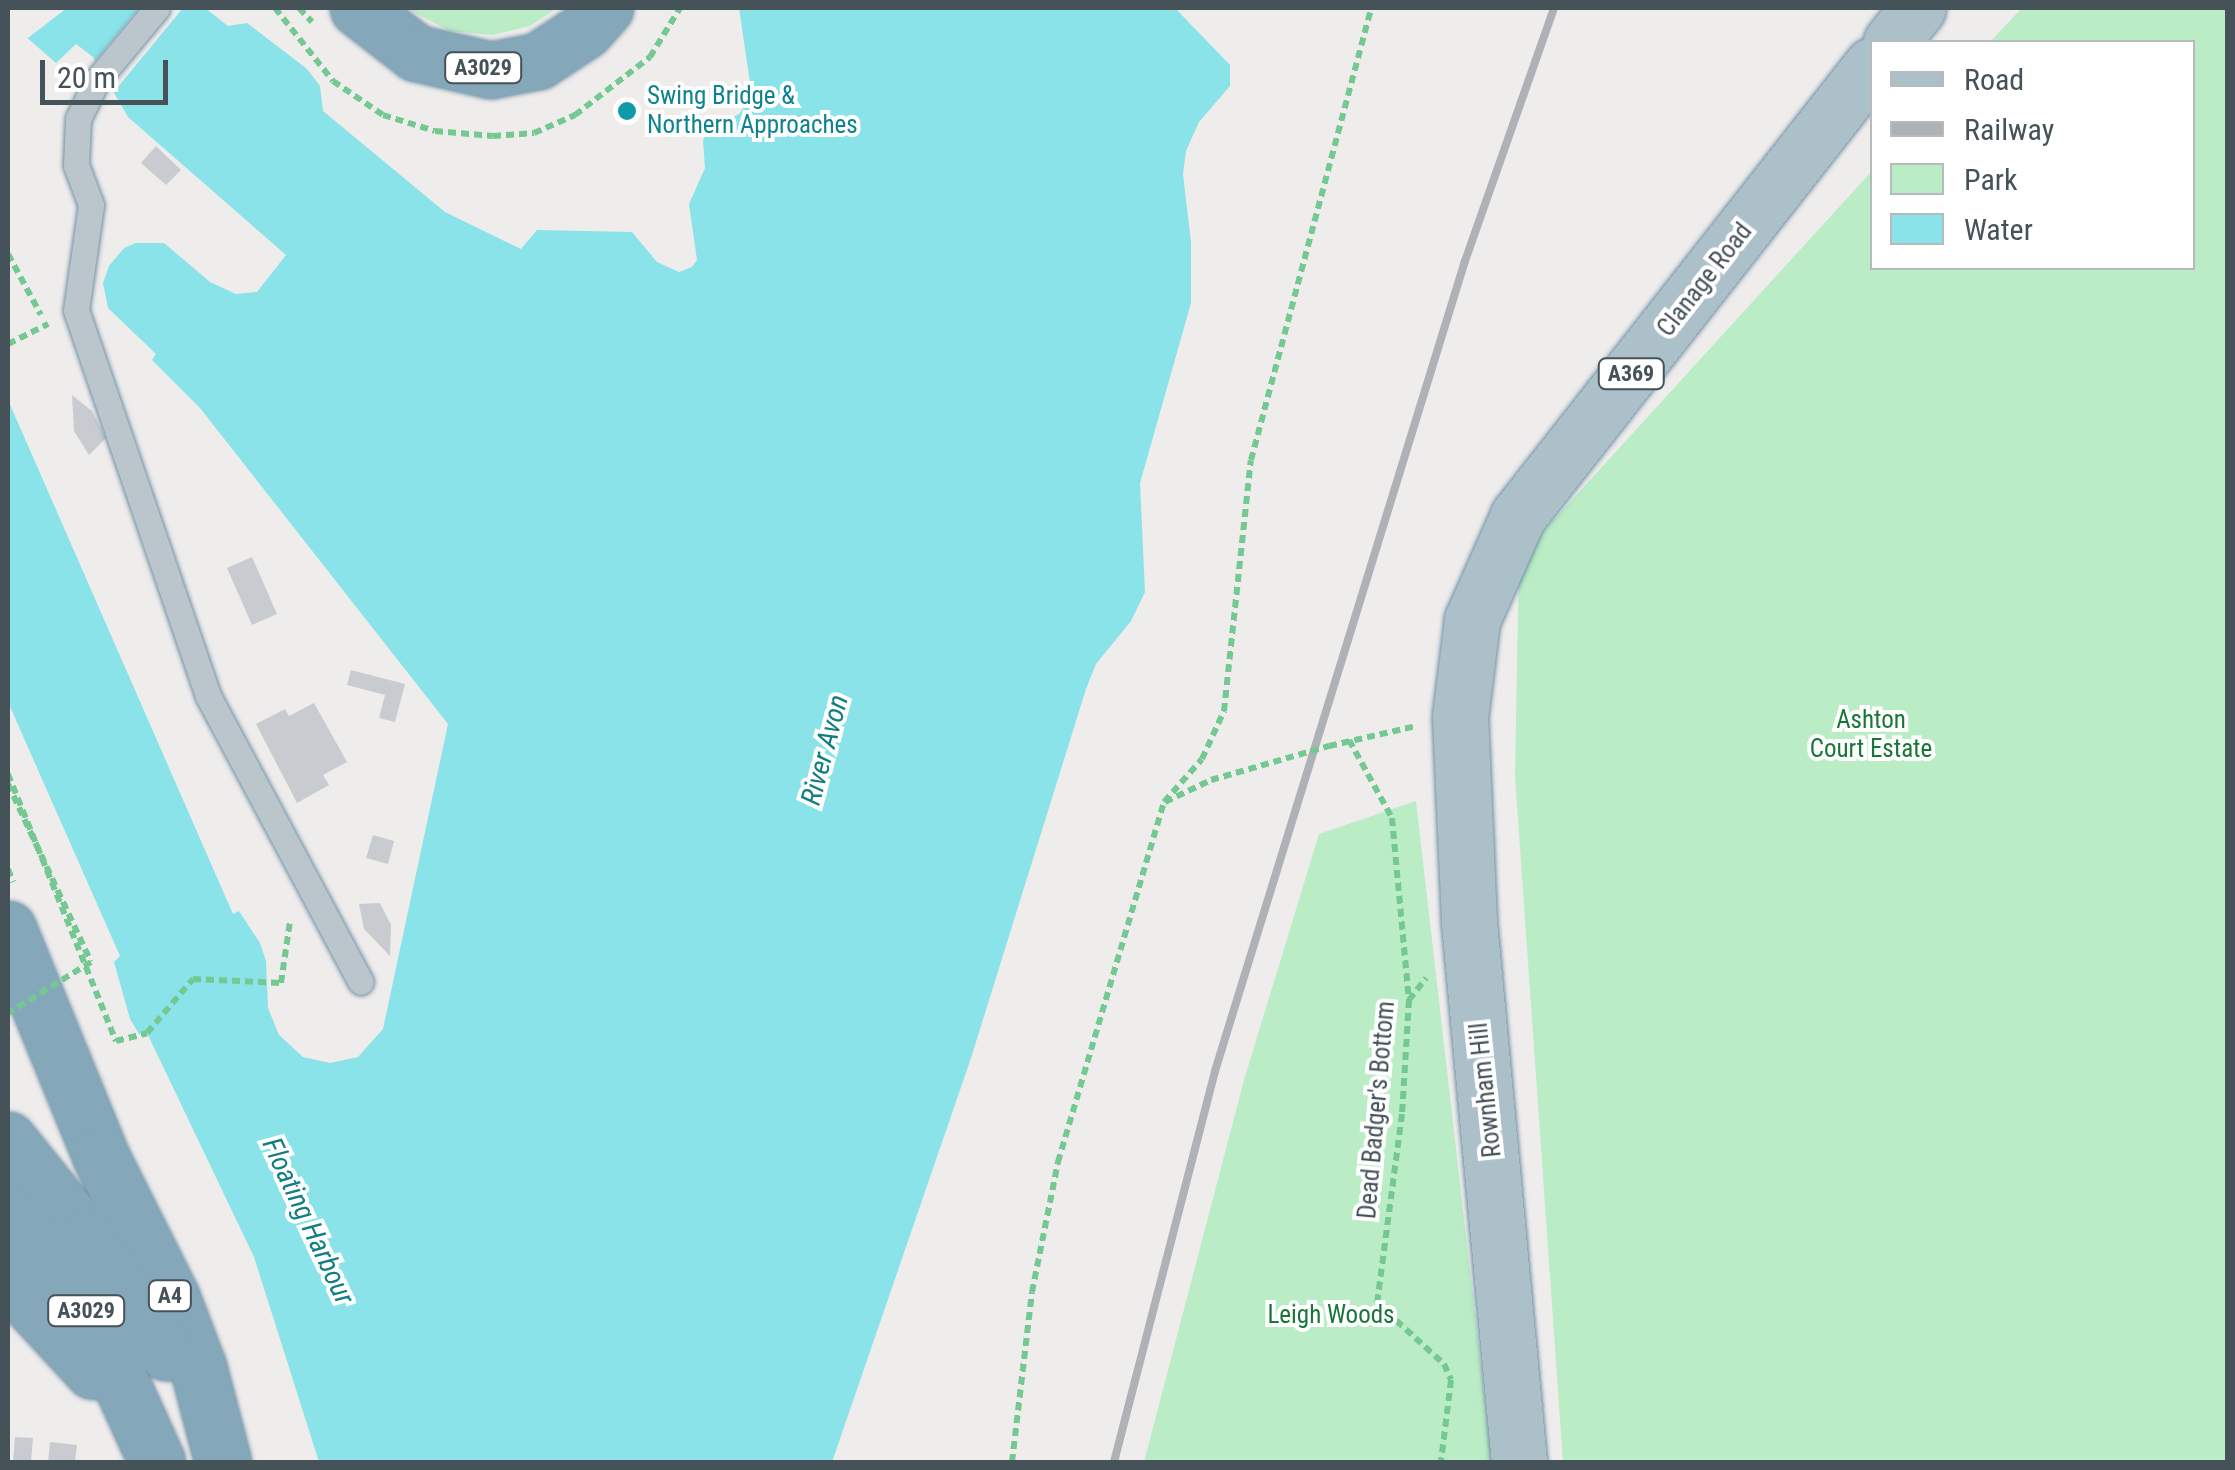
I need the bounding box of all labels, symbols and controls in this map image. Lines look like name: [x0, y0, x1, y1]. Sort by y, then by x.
scale bar: [45, 40, 172, 102]
legend: [1870, 40, 2195, 270]
road number: A3029: [443, 51, 523, 85]
text: 20 m: [57, 60, 116, 95]
text: Road: [1964, 62, 2024, 97]
place label: Swing Bridge & Northern Approaches: [647, 82, 858, 141]
marker: Swing Bridge & Northern Approaches: [616, 100, 638, 122]
text: Railway: [1964, 112, 2054, 147]
text: Park: [1964, 162, 2018, 197]
text: Water: [1964, 212, 2033, 247]
street label: Clanage Road: [1651, 217, 1759, 343]
road number: A369: [1596, 357, 1666, 391]
water label: River Avon: [794, 691, 856, 809]
park label: Ashton Court Estate: [1810, 706, 1932, 765]
street label: Dead Badger's Bottom: [1353, 1000, 1401, 1220]
street label: Rownham Hill: [1464, 1021, 1508, 1159]
water label: Floating Harbour: [255, 1132, 361, 1310]
road number: A4: [148, 1279, 192, 1313]
road number: A3029: [46, 1294, 126, 1328]
park label: Leigh Woods: [1267, 1300, 1395, 1330]

